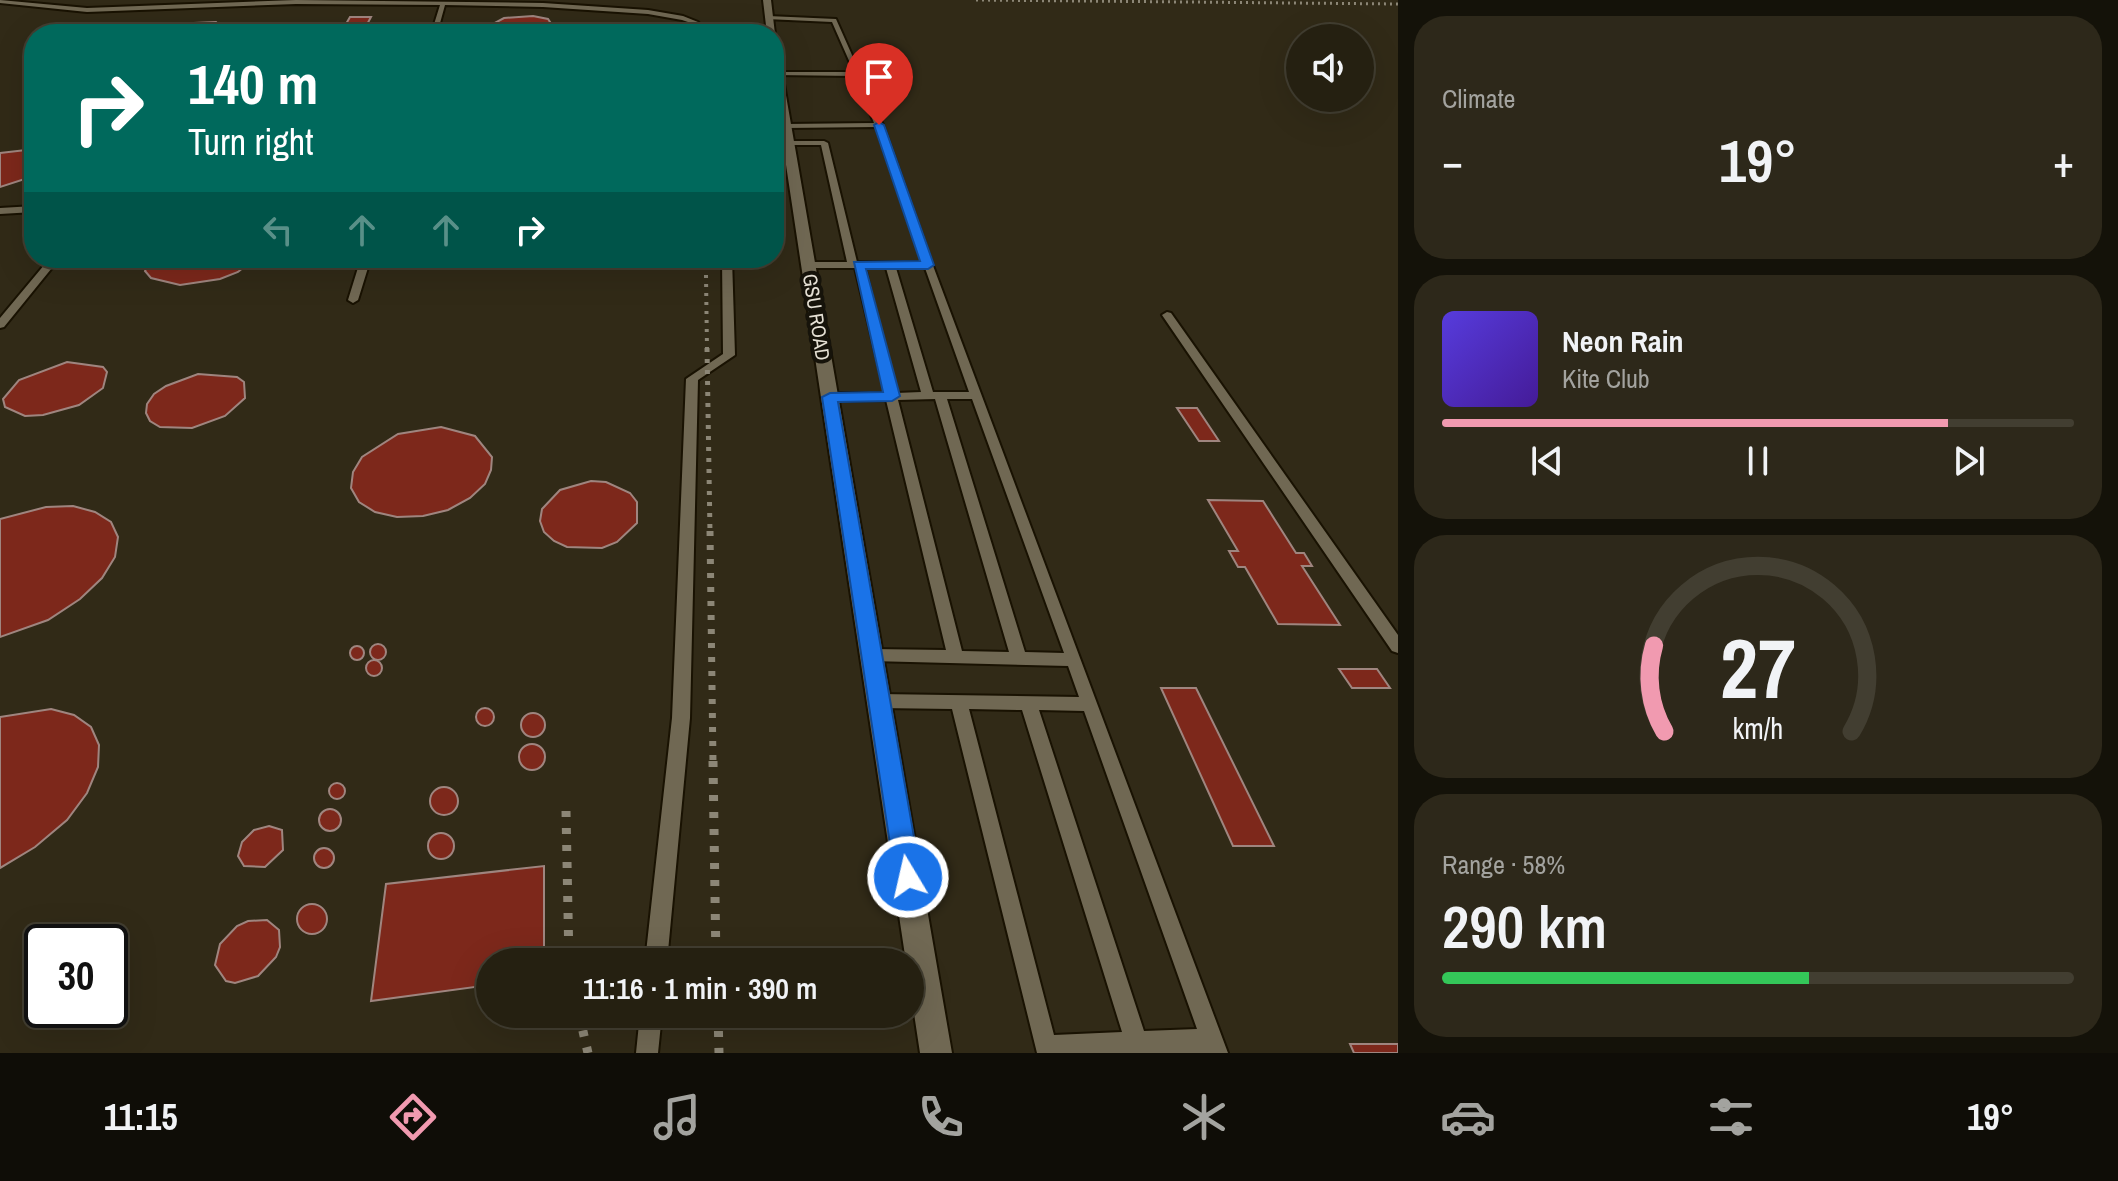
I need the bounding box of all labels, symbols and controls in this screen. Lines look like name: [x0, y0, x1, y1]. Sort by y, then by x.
map controls: [1286, 24, 1374, 112]
button: sound: [1286, 24, 1374, 112]
pin: [845, 43, 913, 125]
text: 140 m: [188, 46, 318, 121]
icon: arrive: [857, 55, 901, 99]
icon: right: [56, 56, 160, 160]
text: Climate: [1442, 81, 1515, 116]
text: Turn right: [188, 118, 313, 166]
text: 19°: [1719, 120, 1797, 201]
text: −: [1442, 131, 1463, 191]
text: +: [2053, 131, 2074, 191]
icon: left: [256, 208, 300, 252]
icon: ahead: [340, 208, 384, 252]
icon: ahead: [424, 208, 468, 252]
icon: right: [508, 208, 552, 252]
street label: GSU ROAD: [797, 272, 837, 362]
text: Neon Rain: [1562, 321, 1684, 361]
text: Kite Club: [1562, 361, 1650, 396]
icon: previous: [1525, 439, 1569, 483]
icon: pause: [1736, 439, 1780, 483]
icon: next: [1947, 439, 1991, 483]
text: 27: [1720, 612, 1796, 724]
text: km/h: [1733, 709, 1783, 748]
position arrow: [866, 835, 950, 919]
text: Range · 58%: [1442, 847, 1565, 882]
text: 290 km: [1442, 886, 1607, 967]
speed limit sign: 30: [24, 924, 128, 1028]
text: 11:16 · 1 min · 390 m: [583, 968, 817, 1008]
icon: directions: [385, 1089, 441, 1145]
icon: music: [649, 1089, 705, 1145]
icon: phone: [913, 1089, 969, 1145]
icon: climate: [1176, 1089, 1232, 1145]
icon: car: [1440, 1089, 1496, 1145]
icon: filters: [1703, 1089, 1759, 1145]
text: 11:15: [104, 1093, 178, 1141]
text: 19°: [1967, 1093, 2014, 1141]

